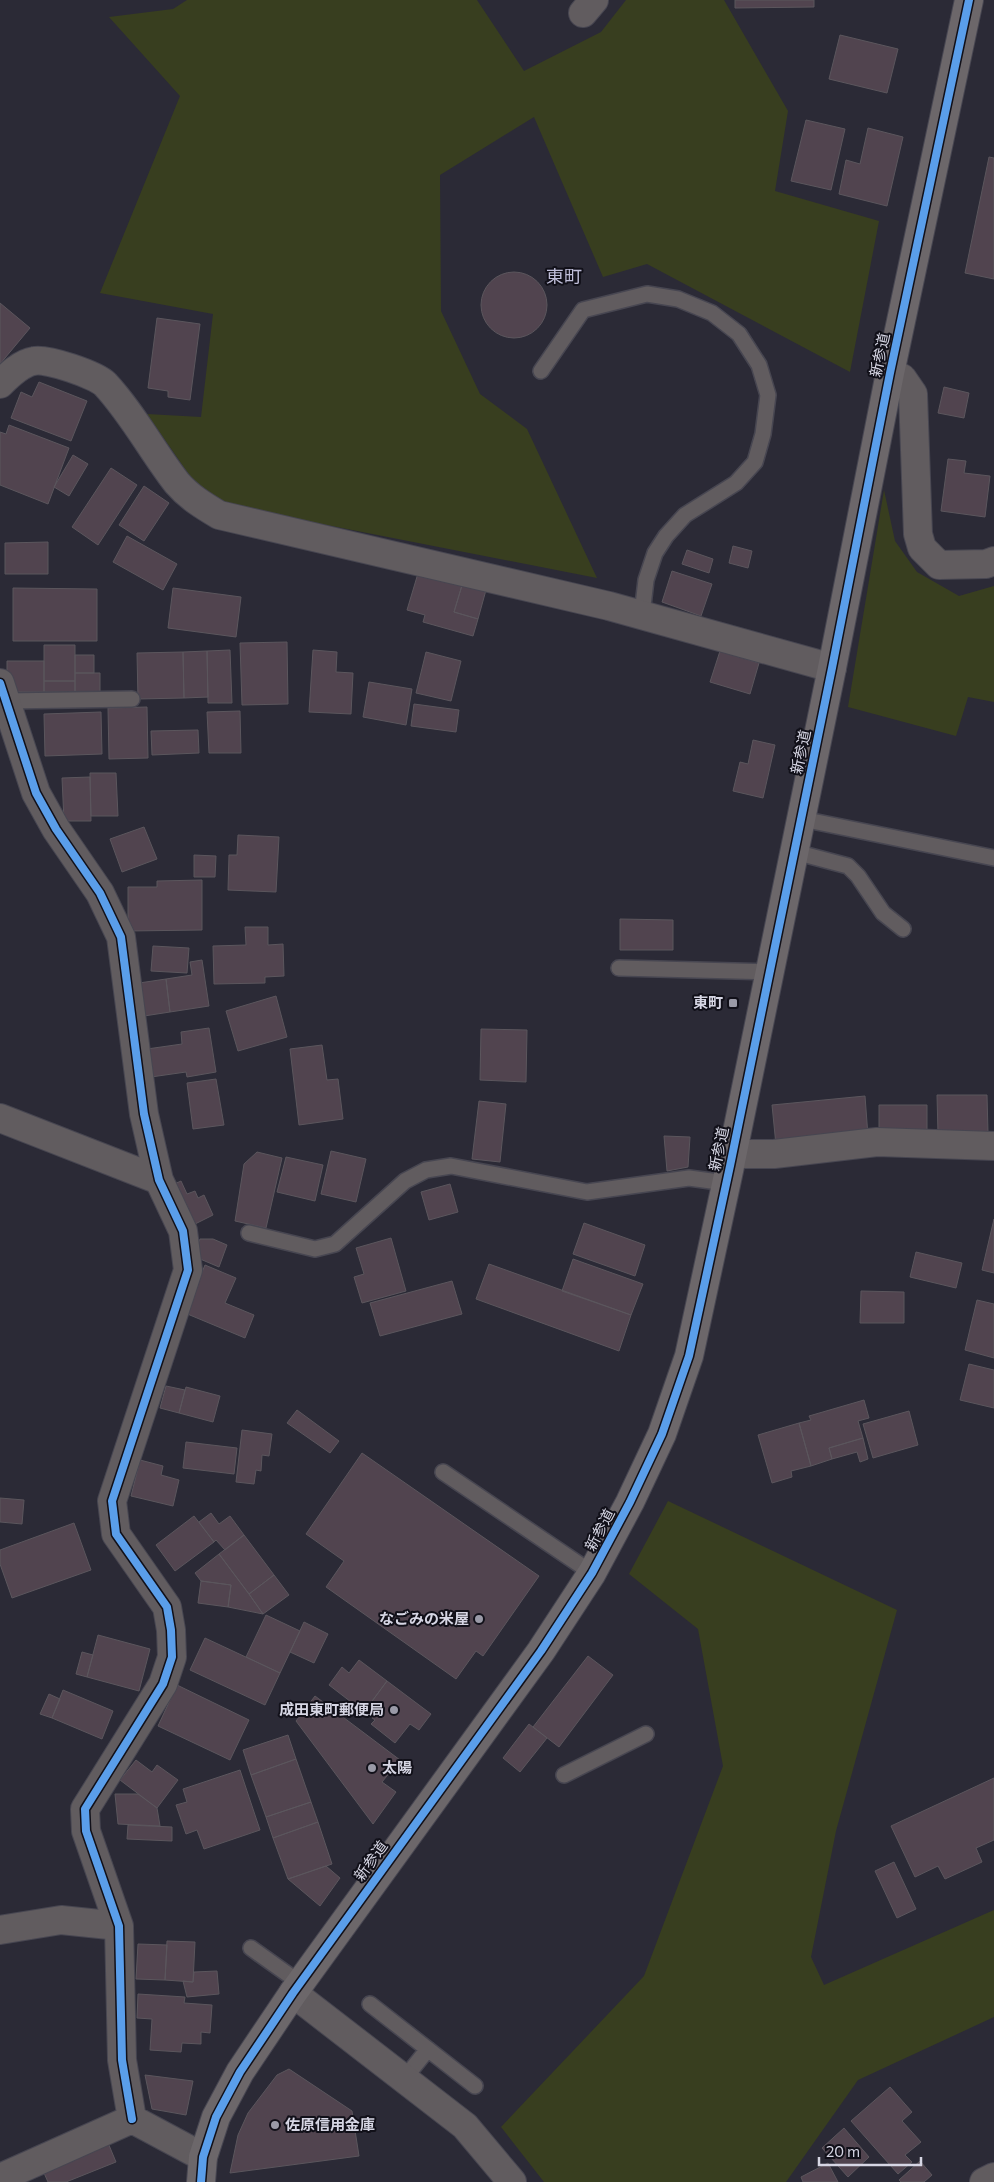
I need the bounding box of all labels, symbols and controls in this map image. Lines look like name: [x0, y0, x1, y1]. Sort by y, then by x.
district label: 東町: [546, 265, 582, 287]
street label: 新参道: [866, 331, 893, 379]
street label: 新参道: [787, 728, 814, 776]
place label: 東町: [693, 993, 723, 1011]
marker: 東町: [727, 997, 739, 1009]
street label: 新参道: [705, 1125, 732, 1173]
street label: 新参道: [581, 1505, 618, 1554]
place label: なごみの米屋: [379, 1609, 469, 1627]
marker: なごみの米屋: [473, 1613, 485, 1625]
place label: 成田東町郵便局: [279, 1700, 384, 1718]
marker: 成田東町郵便局: [388, 1704, 400, 1716]
place label: 太陽: [382, 1758, 412, 1776]
marker: 太陽: [366, 1762, 378, 1774]
street label: 新参道: [350, 1837, 391, 1884]
place label: 佐原信用金庫: [285, 2115, 375, 2133]
marker: 佐原信用金庫: [269, 2119, 281, 2131]
scale bar: [819, 2134, 922, 2166]
text: 20 m: [826, 2142, 860, 2160]

